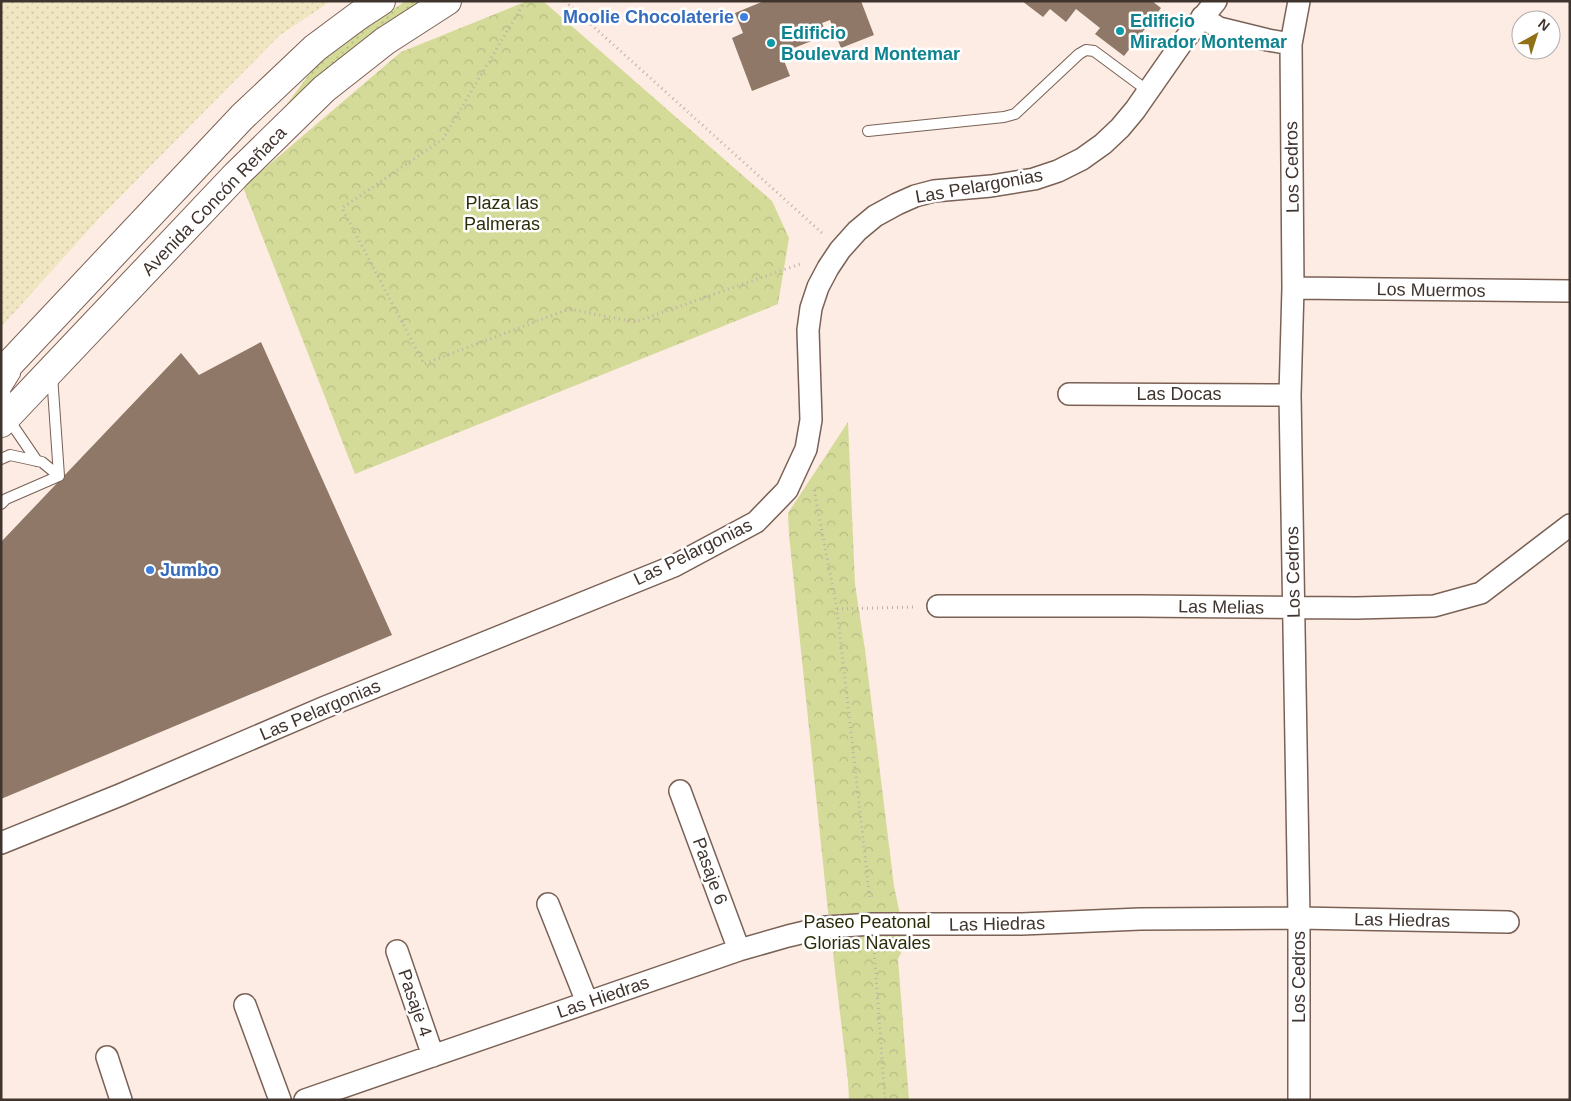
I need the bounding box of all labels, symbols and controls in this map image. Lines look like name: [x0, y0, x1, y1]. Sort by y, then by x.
place label: Moolie Chocolaterie: [563, 7, 734, 27]
north arrow: [1511, 10, 1561, 60]
marker: Moolie Chocolaterie: [738, 11, 750, 23]
place label: Edificio Mirador Montemar: [1130, 11, 1287, 52]
text: N: [1535, 15, 1553, 34]
place label: Edificio Boulevard Montemar: [781, 23, 960, 64]
marker: Edificio Mirador Montemar: [1114, 25, 1126, 37]
marker: Edificio Boulevard Montemar: [765, 37, 777, 49]
street label: Los Cedros: [1281, 121, 1303, 213]
street label: Avenida Concón Reñaca: [138, 122, 291, 279]
street label: Las Pelargonias: [914, 165, 1044, 207]
park label: Plaza las Palmeras: [464, 193, 540, 234]
street label: Los Muermos: [1376, 279, 1486, 301]
street label: Las Docas: [1136, 384, 1222, 404]
street label: Las Pelargonias: [631, 515, 755, 589]
street label: Los Cedros: [1282, 526, 1304, 618]
place label: Jumbo: [160, 560, 219, 580]
marker: Jumbo: [144, 564, 156, 576]
street label: Las Melias: [1178, 596, 1264, 618]
street label: Las Pelargonias: [257, 676, 383, 744]
street label: Pasaje 6: [689, 835, 731, 907]
street label: Las Hiedras: [1354, 909, 1450, 931]
park label: Paseo Peatonal Glorias Navales: [803, 912, 931, 953]
street label: Las Hiedras: [949, 913, 1045, 935]
street label: Los Cedros: [1289, 931, 1309, 1023]
street label: Pasaje 4: [394, 967, 436, 1039]
street label: Las Hiedras: [554, 972, 652, 1022]

